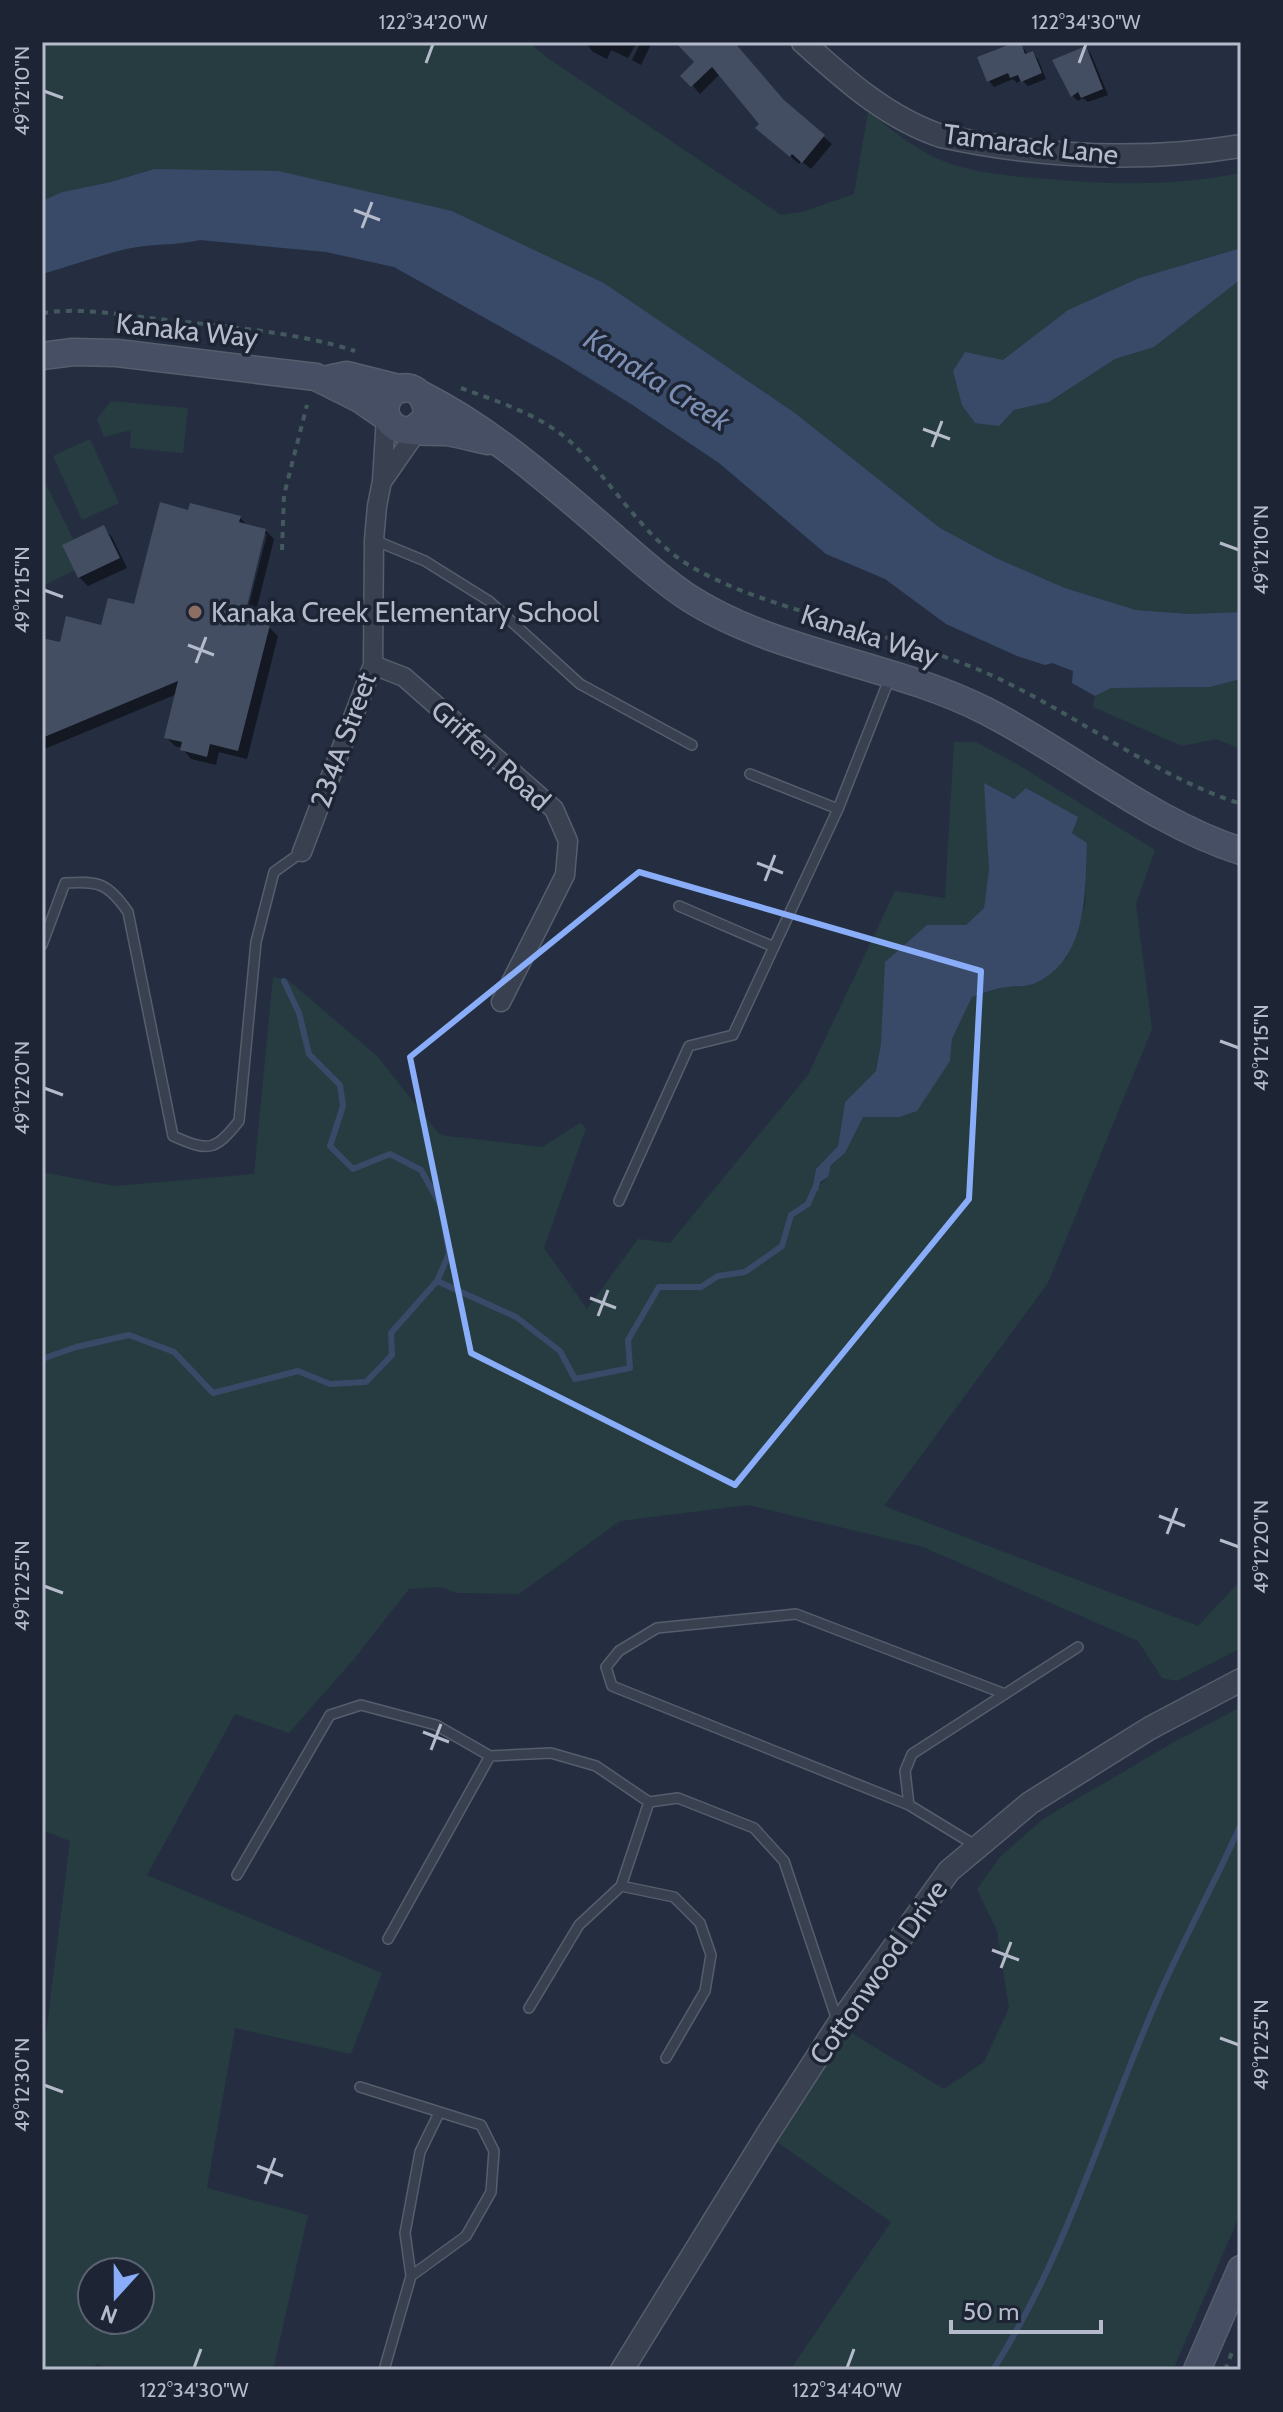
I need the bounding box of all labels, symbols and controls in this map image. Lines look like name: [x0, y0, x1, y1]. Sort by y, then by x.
text: 122°34'20"W: [379, 10, 487, 34]
text: 122°34'30"W: [1031, 10, 1141, 34]
text: 49°12'10"N: [10, 46, 34, 136]
street label: Tamarack Lane: [942, 116, 1120, 172]
street label: Kanaka Way: [114, 306, 260, 354]
water label: Kanaka Creek: [577, 320, 738, 440]
text: 49°12'10"N: [1249, 505, 1273, 595]
text: 49°12'15"N: [10, 546, 34, 634]
place label: Kanaka Creek Elementary School: [211, 595, 599, 629]
street label: Kanaka Way: [797, 597, 943, 673]
marker: Kanaka Creek Elementary School: [186, 603, 204, 621]
street label: 234A Street: [303, 668, 383, 812]
street label: Griffen Road: [424, 693, 558, 817]
text: 49°12'15"N: [1249, 1004, 1273, 1092]
text: 49°12'20"N: [10, 1041, 34, 1135]
text: 49°12'20"N: [1249, 1500, 1273, 1594]
text: 49°12'25"N: [10, 1541, 34, 1632]
street label: Cottonwood Drive: [802, 1873, 954, 2071]
text: 49°12'25"N: [1249, 2000, 1273, 2091]
text: 49°12'30"N: [10, 2038, 34, 2132]
north arrow: [76, 2256, 156, 2336]
scale bar: [951, 2284, 1101, 2334]
text: 50 m: [963, 2297, 1019, 2326]
text: N: [97, 2299, 121, 2330]
text: 122°34'30"W: [139, 2378, 249, 2402]
text: 122°34'40"W: [792, 2378, 902, 2402]

